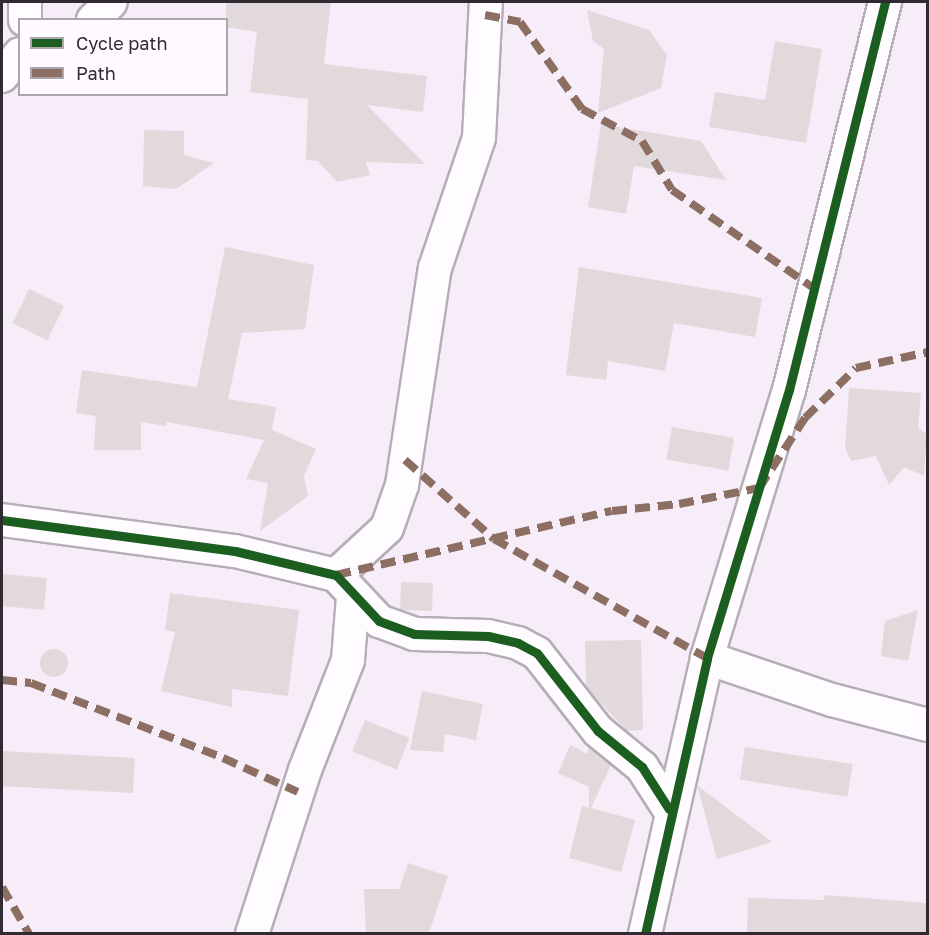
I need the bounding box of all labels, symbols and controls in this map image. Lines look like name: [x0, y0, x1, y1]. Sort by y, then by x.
legend: [18, 18, 228, 96]
text: Cycle path: [76, 32, 168, 54]
text: Path: [76, 62, 116, 84]

